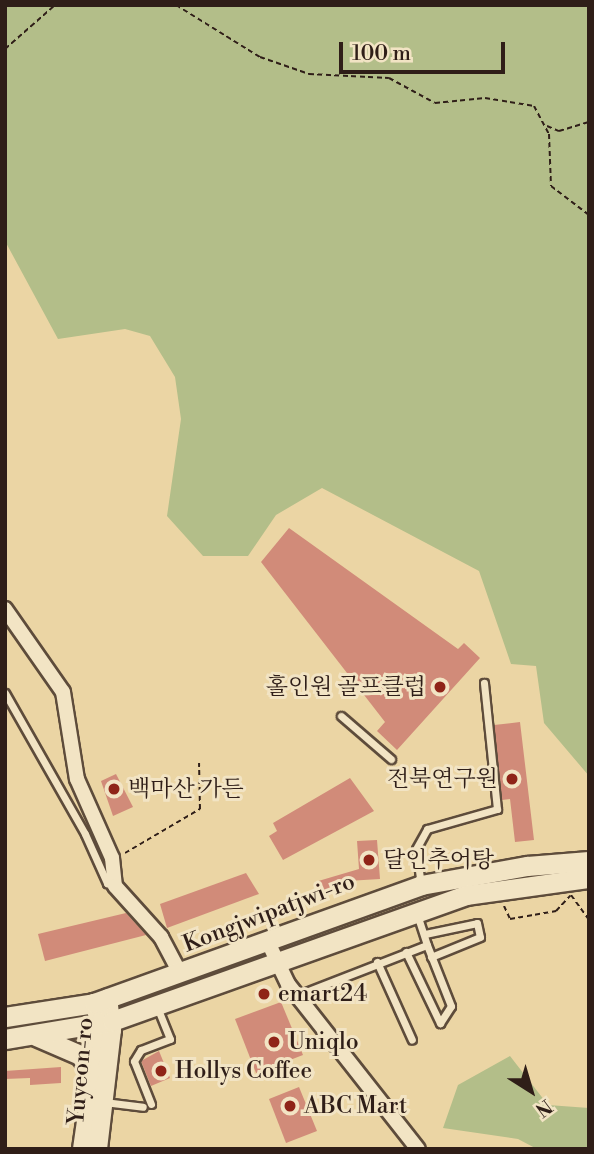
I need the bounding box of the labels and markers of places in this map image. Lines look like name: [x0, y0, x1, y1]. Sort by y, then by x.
place label: 홀인원 골프클럽: [266, 673, 426, 701]
marker: 홀인원 골프클럽: [432, 679, 448, 695]
place label: 전북연구원: [387, 765, 498, 793]
marker: 전북연구원: [504, 771, 520, 787]
place label: 백마산 가든: [128, 775, 244, 803]
marker: 백마산 가든: [106, 781, 122, 797]
place label: 달인추어탕: [383, 846, 494, 874]
marker: 달인추어탕: [361, 852, 377, 868]
place label: emart24: [278, 980, 367, 1008]
marker: emart24: [256, 986, 272, 1002]
place label: Uniqlo: [288, 1028, 359, 1056]
marker: Uniqlo: [266, 1034, 282, 1050]
place label: Hollys Coffee: [175, 1057, 312, 1085]
marker: Hollys Coffee: [153, 1063, 169, 1079]
place label: ABC Mart: [304, 1092, 407, 1120]
marker: ABC Mart: [282, 1098, 298, 1114]

